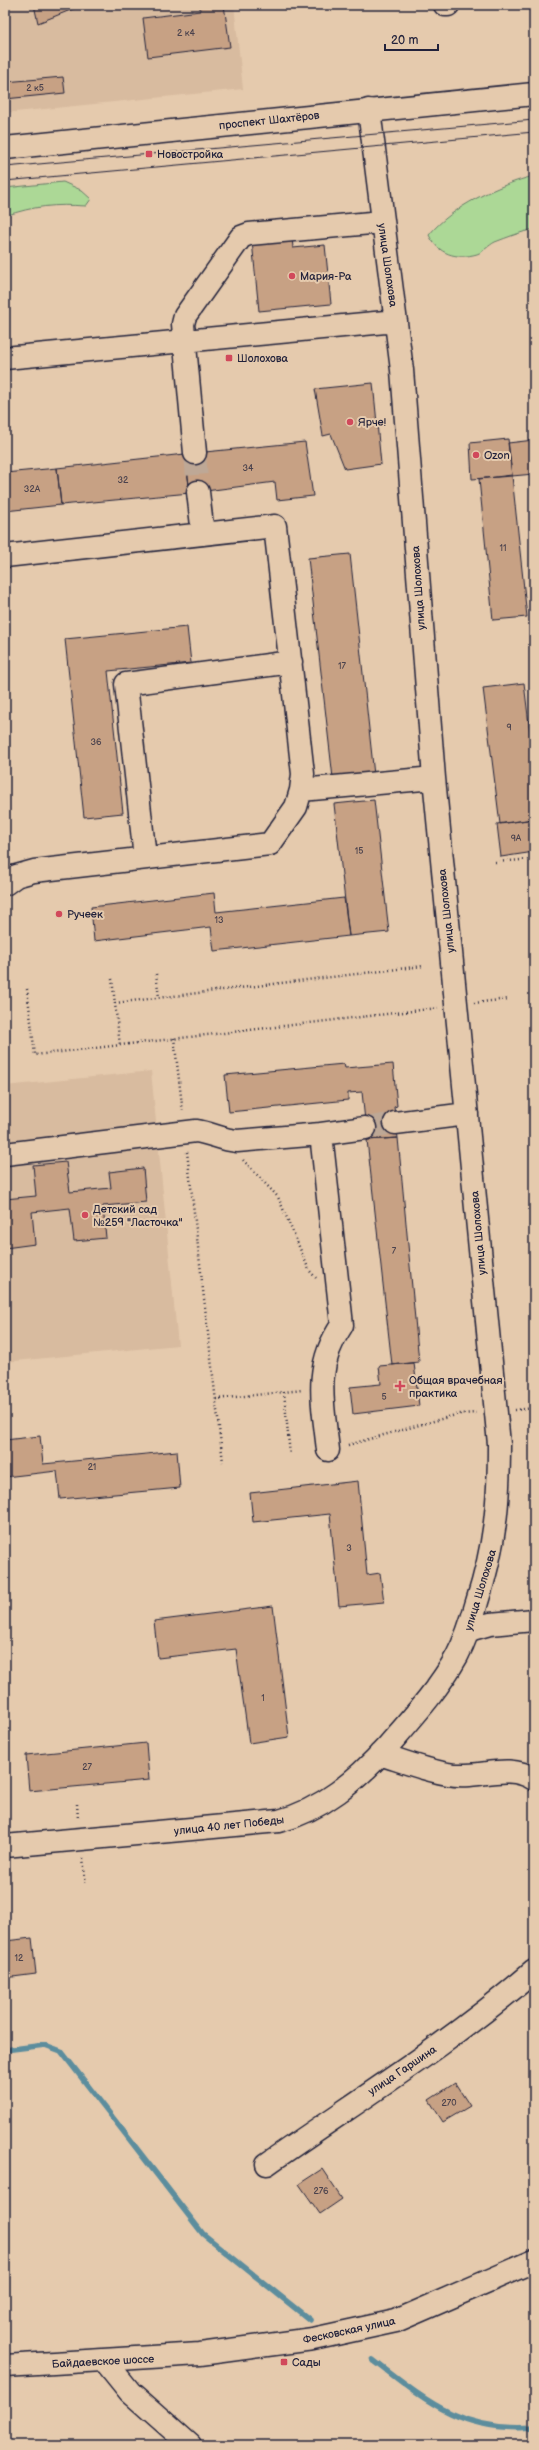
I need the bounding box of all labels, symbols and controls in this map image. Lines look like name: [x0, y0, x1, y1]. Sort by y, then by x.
scale bar: [385, 26, 438, 52]
house number: 2 к4: [177, 28, 196, 39]
text: 20 m: [391, 33, 418, 48]
house number: 2 к5: [26, 83, 44, 94]
street label: проспект Шахтёров: [218, 109, 320, 132]
place label: Новостройка: [157, 148, 224, 161]
marker: Новостройка: [144, 149, 154, 159]
street label: улица Шолохова: [375, 222, 400, 308]
place label: Мария-Ра: [300, 270, 352, 283]
marker: Мария-Ра: [287, 271, 297, 281]
place label: Шолохова: [237, 352, 288, 365]
marker: Шолохова: [224, 353, 234, 363]
place label: Ярче!: [358, 416, 386, 429]
marker: Ярче!: [345, 417, 355, 427]
place label: Ozon: [484, 449, 510, 462]
marker: Ozon: [471, 450, 481, 460]
house number: 34: [242, 463, 254, 474]
house number: 32: [118, 475, 129, 486]
house number: 32А: [24, 484, 41, 495]
house number: 11: [500, 543, 506, 554]
street label: улица Шолохова: [409, 545, 428, 631]
house number: 17: [338, 661, 347, 672]
house number: 9: [506, 722, 512, 733]
house number: 36: [90, 737, 102, 748]
house number: 9А: [511, 833, 522, 844]
house number: 15: [355, 846, 363, 857]
street label: улица Шолохова: [436, 868, 457, 954]
place label: Ручеек: [67, 908, 103, 921]
marker: Ручеек: [54, 909, 64, 919]
house number: 13: [214, 915, 224, 926]
street label: улица Шолохова: [468, 1190, 489, 1276]
place label: Детский сад №259 "Ласточка": [93, 1203, 183, 1229]
marker: Детский сад №259 "Ласточка": [80, 1210, 90, 1220]
house number: 7: [392, 1246, 397, 1257]
place label: Общая врачебная практика: [409, 1374, 503, 1400]
marker: Общая врачебная практика: [394, 1380, 406, 1392]
house number: 5: [381, 1392, 387, 1403]
house number: 21: [88, 1462, 96, 1473]
house number: 3: [346, 1543, 352, 1554]
street label: улица Шолохова: [462, 1547, 499, 1632]
house number: 1: [261, 1693, 265, 1704]
house number: 27: [82, 1762, 92, 1773]
street label: улица 40 лет Победы: [173, 1813, 285, 1838]
house number: 12: [15, 1953, 24, 1964]
street label: улица Гаршина: [366, 2043, 439, 2098]
house number: 270: [441, 2098, 457, 2109]
house number: 276: [313, 2186, 329, 2197]
street label: Фесковская улица: [302, 2314, 397, 2347]
street label: Байдаевское шоссе: [51, 2352, 155, 2371]
place label: Сады: [292, 2356, 321, 2369]
marker: Сады: [279, 2357, 289, 2367]

